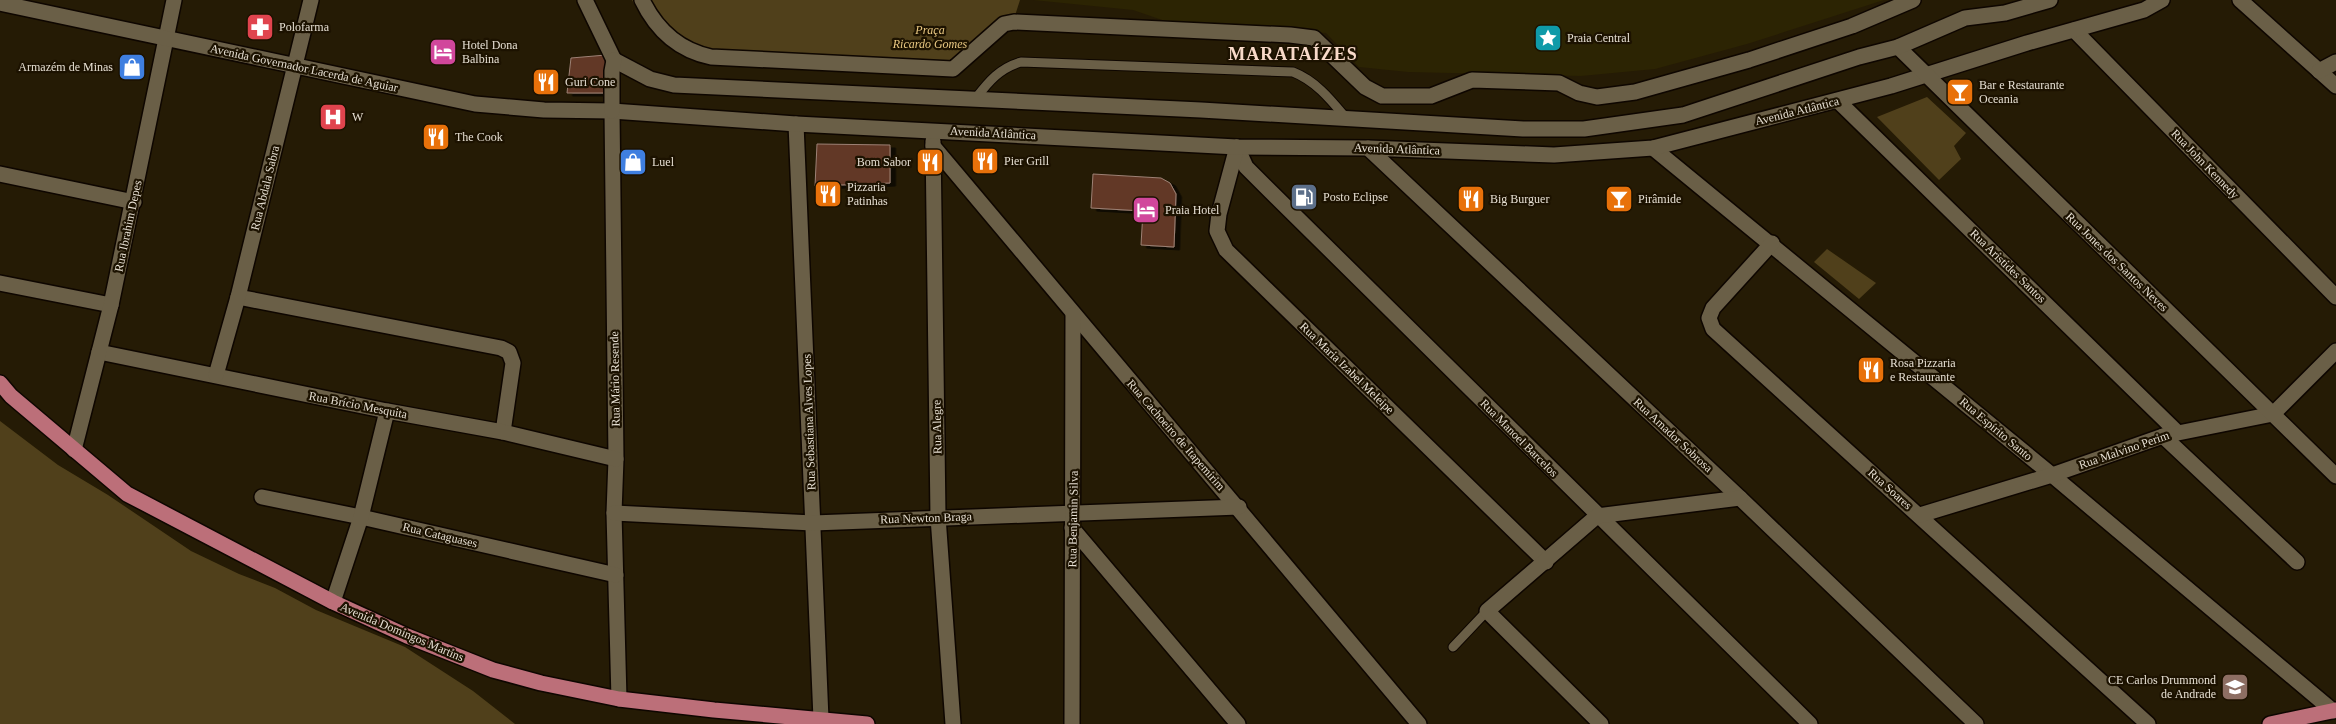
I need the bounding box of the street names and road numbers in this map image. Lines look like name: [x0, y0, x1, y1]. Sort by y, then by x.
street label: Avenida Governador Lacerda de Aguiar: [209, 41, 399, 95]
street label: Avenida Atlântica: [1754, 94, 1841, 128]
street label: Avenida Atlântica: [950, 124, 1037, 142]
street label: Rua John Kennedy: [2168, 126, 2242, 202]
street label: Avenida Atlântica: [1354, 141, 1441, 158]
street label: Rua Abdala Sabra: [248, 144, 282, 232]
street label: Rua Ibrahim Depes: [111, 179, 145, 273]
street label: Rua Jones dos Santos Neves: [2063, 209, 2171, 315]
street label: Rua Aristides Santos: [1967, 226, 2049, 306]
street label: Rua Maria Izabel Meleipe: [1297, 319, 1397, 417]
street label: Rua Mário Resende: [607, 331, 623, 427]
street label: Rua Sebastiana Alves Lopes: [800, 353, 818, 490]
street label: Rua Cachoeiro de Itapemirim: [1124, 377, 1228, 494]
street label: Rua Brício Mesquita: [308, 389, 409, 422]
street label: Rua Espírito Santo: [1957, 394, 2035, 464]
street label: Rua Amador Sobrosa: [1631, 395, 1716, 476]
street label: Rua Manoel Barcelos: [1477, 396, 1561, 480]
street label: Rua Alegre: [930, 400, 944, 454]
street label: Rua Malvino Perim: [2077, 428, 2172, 472]
street label: Rua Soares: [1865, 466, 1915, 513]
street label: Rua Benjamin Silva: [1065, 470, 1081, 567]
street label: Rua Newton Braga: [880, 509, 973, 527]
street label: Rua Cataguases: [401, 520, 479, 550]
street label: Avenida Domingos Martins: [338, 600, 466, 665]

